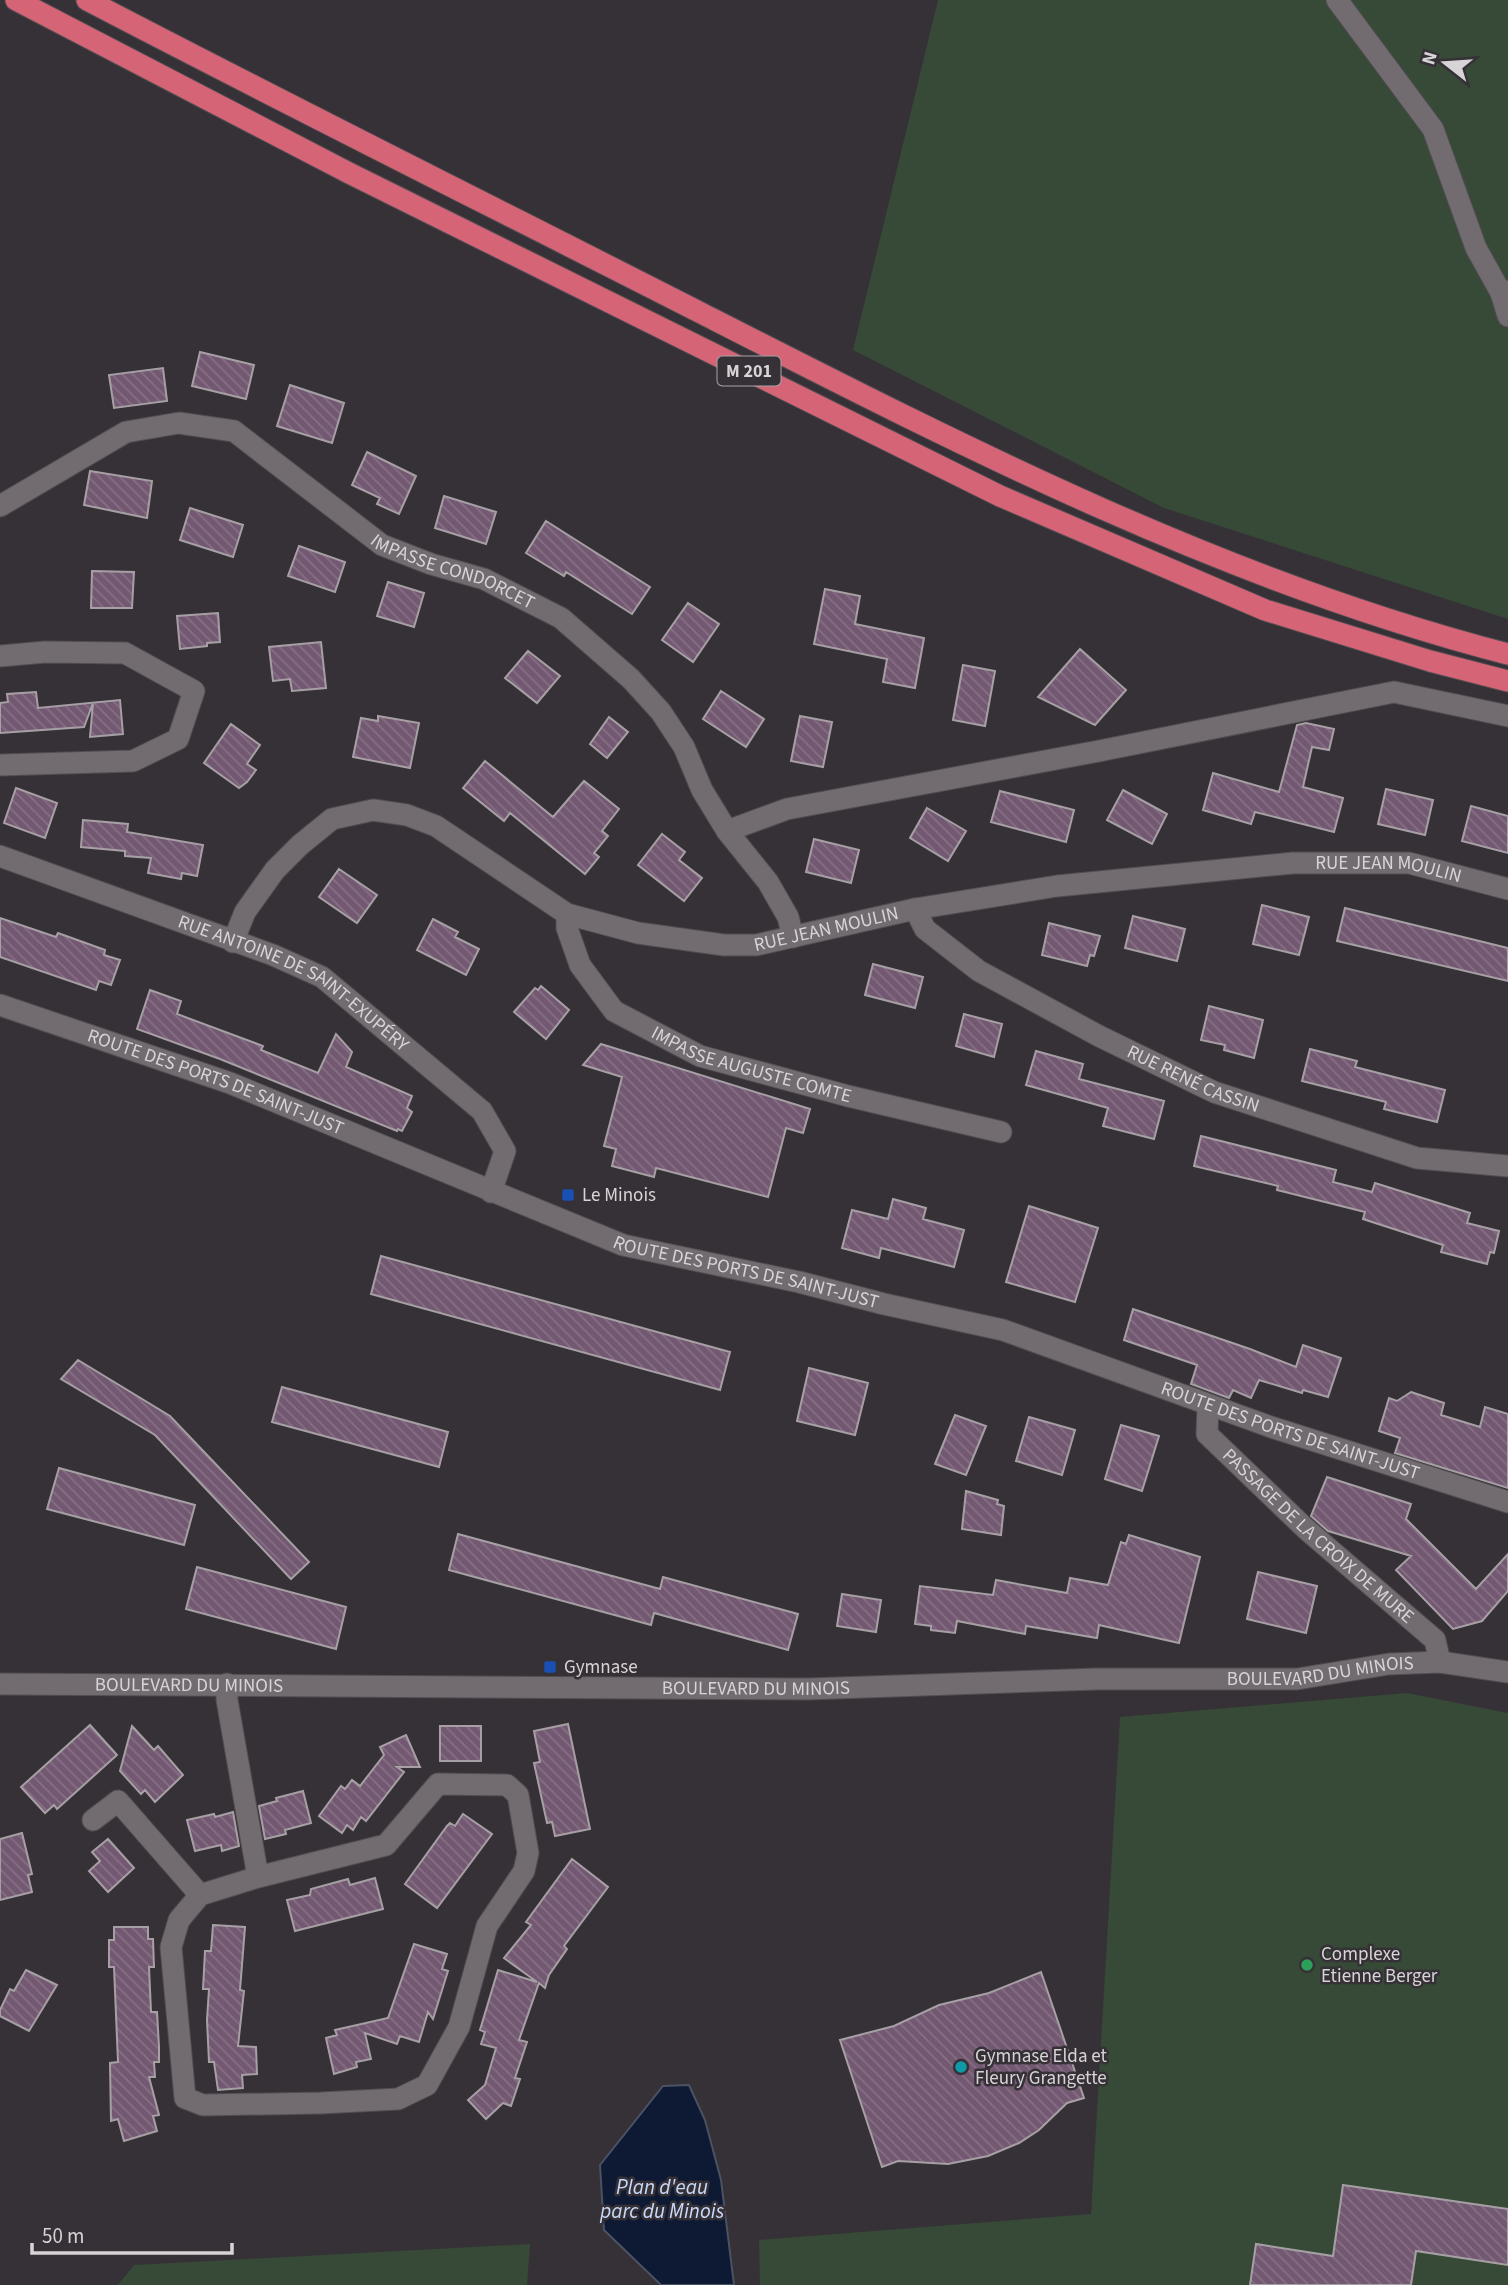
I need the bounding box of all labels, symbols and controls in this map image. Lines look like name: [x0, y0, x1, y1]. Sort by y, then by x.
north arrow: [1410, 28, 1480, 98]
text: N: [1415, 48, 1445, 68]
road number: M 201: [718, 356, 780, 386]
street label: IMPASSE CONDORCET: [365, 527, 539, 616]
street label: RUE JEAN MOULIN: [1315, 850, 1465, 890]
street label: RUE JEAN MOULIN: [751, 900, 901, 959]
street label: RUE ANTOINE DE SAINT-EXUPÉRY: [174, 908, 415, 1058]
street label: IMPASSE AUGUSTE COMTE: [646, 1019, 855, 1110]
street label: ROUTE DES PORTS DE SAINT-JUST: [84, 1022, 348, 1142]
street label: RUE RENÉ CASSIN: [1122, 1038, 1263, 1119]
place label: Le Minois: [582, 1182, 656, 1209]
marker: Le Minois: [560, 1187, 576, 1203]
street label: ROUTE DES PORTS DE SAINT-JUST: [609, 1229, 882, 1316]
street label: ROUTE DES PORTS DE SAINT-JUST: [1157, 1375, 1423, 1487]
street label: PASSAGE DE LA CROIX DE MURE: [1216, 1442, 1420, 1630]
street label: BOULEVARD DU MINOIS: [1227, 1650, 1414, 1693]
place label: Gymnase: [564, 1654, 638, 1681]
marker: Gymnase: [542, 1659, 558, 1675]
street label: BOULEVARD DU MINOIS: [95, 1671, 283, 1699]
street label: BOULEVARD DU MINOIS: [662, 1674, 851, 1703]
place label: Complexe Etienne Berger: [1321, 1941, 1438, 1990]
marker: Complexe Etienne Berger: [1299, 1957, 1315, 1973]
place label: Gymnase Elda et Fleury Grangette: [975, 2043, 1108, 2092]
marker: Gymnase Elda et Fleury Grangette: [953, 2059, 969, 2075]
water label: Plan d'eau parc du Minois: [599, 2172, 724, 2226]
scale bar: [32, 2212, 231, 2256]
text: 50 m: [42, 2221, 84, 2251]

